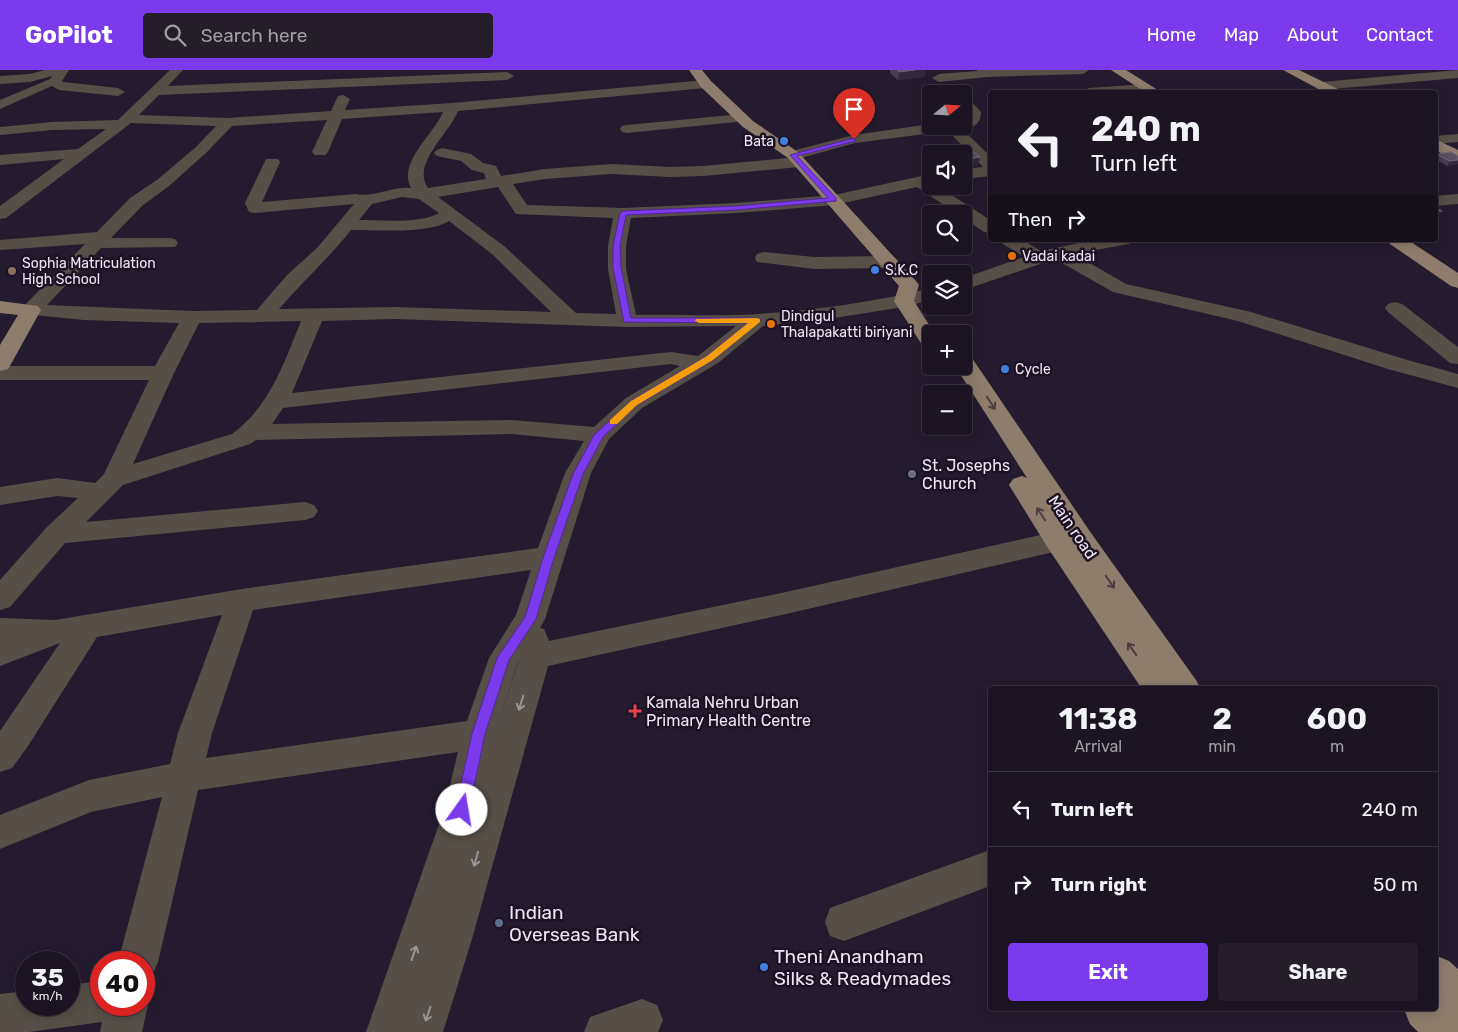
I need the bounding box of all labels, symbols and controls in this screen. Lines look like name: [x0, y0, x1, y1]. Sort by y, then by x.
search box: [143, 13, 493, 58]
text: GoPilot: [25, 21, 113, 49]
icon: search: [161, 21, 189, 49]
text: Search here: [201, 24, 307, 47]
text: Home: [1147, 24, 1196, 46]
text: Map: [1224, 24, 1259, 46]
text: About: [1287, 24, 1338, 46]
text: Contact: [1366, 24, 1433, 46]
north arrow: [922, 85, 972, 135]
map controls: [922, 85, 972, 435]
pin: [833, 88, 875, 139]
icon: arrive: [840, 95, 868, 123]
text: 240 m: [1091, 108, 1201, 150]
icon: left: [1008, 110, 1073, 175]
place label: Bata: [744, 133, 774, 150]
marker: Bata: [778, 135, 790, 147]
button: sound: [922, 145, 972, 195]
text: Turn left: [1091, 150, 1177, 177]
button: search: [922, 205, 972, 255]
icon: right: [1062, 205, 1090, 233]
text: Then: [1008, 208, 1052, 231]
place label: Vadai kadai: [1022, 248, 1095, 265]
marker: Vadai kadai: [1006, 250, 1018, 262]
place label: Sophia Matriculation High School: [22, 255, 156, 288]
place label: S.K.C: [885, 262, 918, 279]
marker: S.K.C: [869, 264, 881, 276]
marker: Sophia Matriculation High School: [6, 265, 18, 277]
button: layers: [922, 265, 972, 315]
place label: Dindigul Thalapakatti biriyani: [781, 308, 912, 341]
marker: Dindigul Thalapakatti biriyani: [765, 318, 777, 330]
button: +: [922, 325, 972, 375]
place label: Cycle: [1015, 361, 1051, 378]
marker: Cycle: [999, 363, 1011, 375]
button: −: [922, 385, 972, 435]
one-way arrow: [986, 396, 996, 410]
place label: St. Josephs Church: [922, 456, 1010, 493]
marker: St. Josephs Church: [906, 468, 918, 480]
street label: Main road: [1044, 492, 1101, 563]
one-way arrow: [1035, 508, 1045, 522]
one-way arrow: [1105, 575, 1115, 589]
one-way arrow: [1127, 642, 1137, 656]
place label: Kamala Nehru Urban Primary Health Centre: [646, 693, 811, 730]
one-way arrow: [516, 694, 525, 710]
text: 11:38: [1059, 701, 1137, 737]
text: 2: [1212, 701, 1232, 737]
text: 600: [1307, 701, 1367, 737]
marker: Kamala Nehru Urban Primary Health Centre: [628, 704, 642, 718]
text: Arrival: [1074, 737, 1122, 756]
text: min: [1208, 737, 1236, 756]
text: m: [1330, 737, 1344, 756]
position arrow: [435, 783, 487, 835]
icon: left: [1008, 795, 1036, 823]
text: Turn left: [1051, 798, 1133, 821]
text: 240 m: [1362, 798, 1418, 821]
one-way arrow: [470, 850, 480, 866]
icon: right: [1008, 870, 1036, 898]
text: Turn right: [1051, 873, 1146, 896]
text: 50 m: [1373, 873, 1418, 896]
place label: Indian Overseas Bank: [509, 901, 640, 946]
marker: Indian Overseas Bank: [493, 917, 505, 929]
button: Exit: [1008, 943, 1208, 1001]
button: Share: [1218, 943, 1418, 1001]
one-way arrow: [409, 945, 419, 961]
place label: Theni Anandham Silks & Readymades: [774, 945, 951, 990]
speed limit sign: 40: [90, 951, 155, 1016]
marker: Theni Anandham Silks & Readymades: [758, 961, 770, 973]
text: 35: [31, 963, 64, 992]
text: km/h: [33, 989, 62, 1003]
one-way arrow: [423, 1006, 433, 1022]

